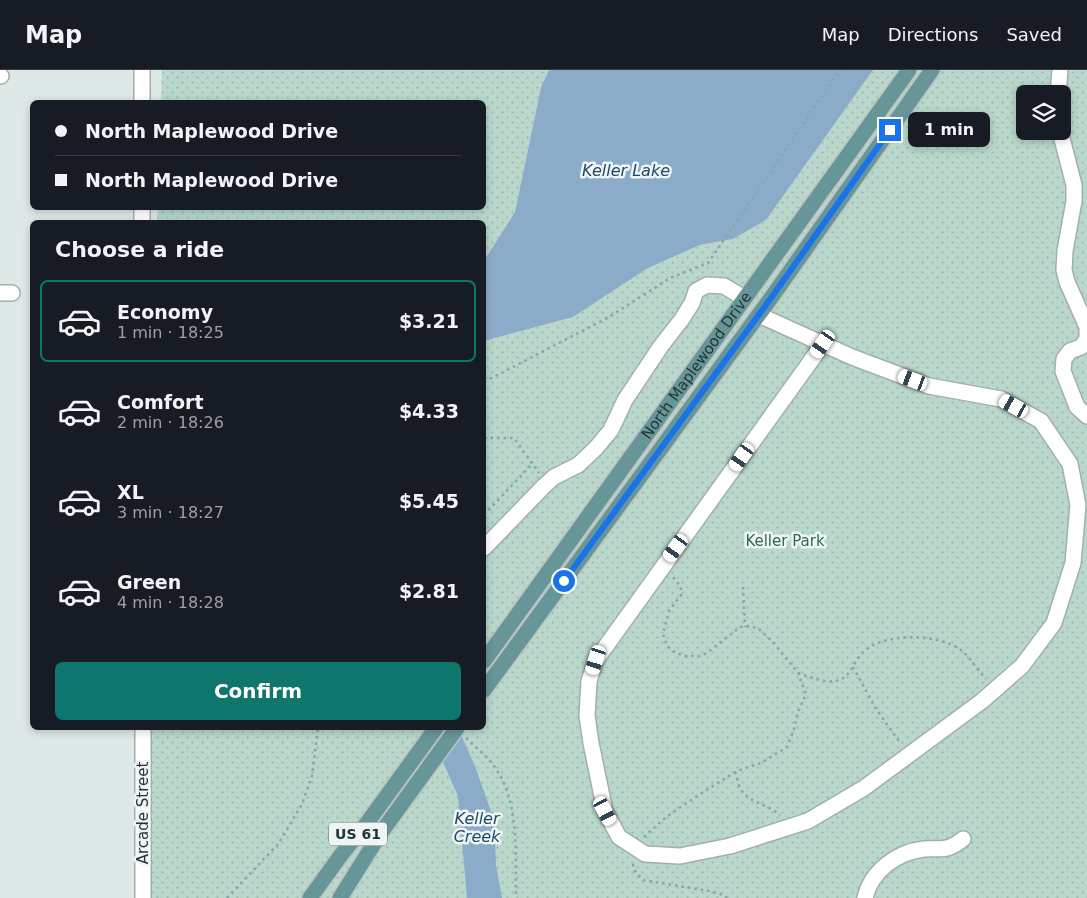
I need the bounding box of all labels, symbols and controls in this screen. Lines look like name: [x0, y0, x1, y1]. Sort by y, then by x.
text: Map: [25, 21, 82, 49]
text: Map: [822, 24, 860, 45]
text: Directions: [888, 24, 978, 45]
text: Saved: [1006, 24, 1062, 45]
map controls: [1016, 85, 1071, 140]
button: layers: [1016, 85, 1071, 140]
callout: 1 min: [908, 112, 990, 148]
route end: [879, 119, 901, 141]
text: North Maplewood Drive: [85, 120, 338, 142]
text: 1 min: [924, 120, 974, 139]
water label: Keller Lake: [582, 161, 670, 180]
text: North Maplewood Drive: [85, 169, 338, 191]
text: Choose a ride: [55, 237, 224, 262]
street label: North Maplewood Drive: [638, 288, 755, 443]
icon: car: [57, 299, 102, 344]
text: Economy: [117, 301, 213, 323]
text: $3.21: [399, 310, 459, 332]
text: 1 min · 18:25: [117, 323, 224, 342]
car: [808, 327, 837, 361]
car: [896, 368, 929, 392]
icon: car: [57, 389, 102, 434]
text: Comfort: [117, 391, 204, 413]
car: [997, 392, 1030, 420]
text: $4.33: [399, 400, 459, 422]
text: 2 min · 18:26: [117, 413, 224, 432]
car: [727, 440, 756, 474]
icon: car: [57, 479, 102, 524]
text: XL: [117, 481, 144, 503]
text: $5.45: [399, 490, 459, 512]
text: 3 min · 18:27: [117, 503, 224, 522]
car: [661, 531, 690, 565]
park label: Keller Park: [745, 532, 825, 550]
icon: car: [57, 569, 102, 614]
route start: [553, 570, 575, 592]
text: Green: [117, 571, 181, 593]
text: $2.81: [399, 580, 459, 602]
text: 4 min · 18:28: [117, 593, 224, 612]
car: [584, 643, 607, 677]
button: Confirm: [55, 662, 461, 720]
street label: Arcade Street: [134, 762, 152, 864]
car: [591, 794, 618, 828]
water label: Keller Creek: [454, 809, 501, 846]
road number: US 61: [329, 822, 387, 846]

